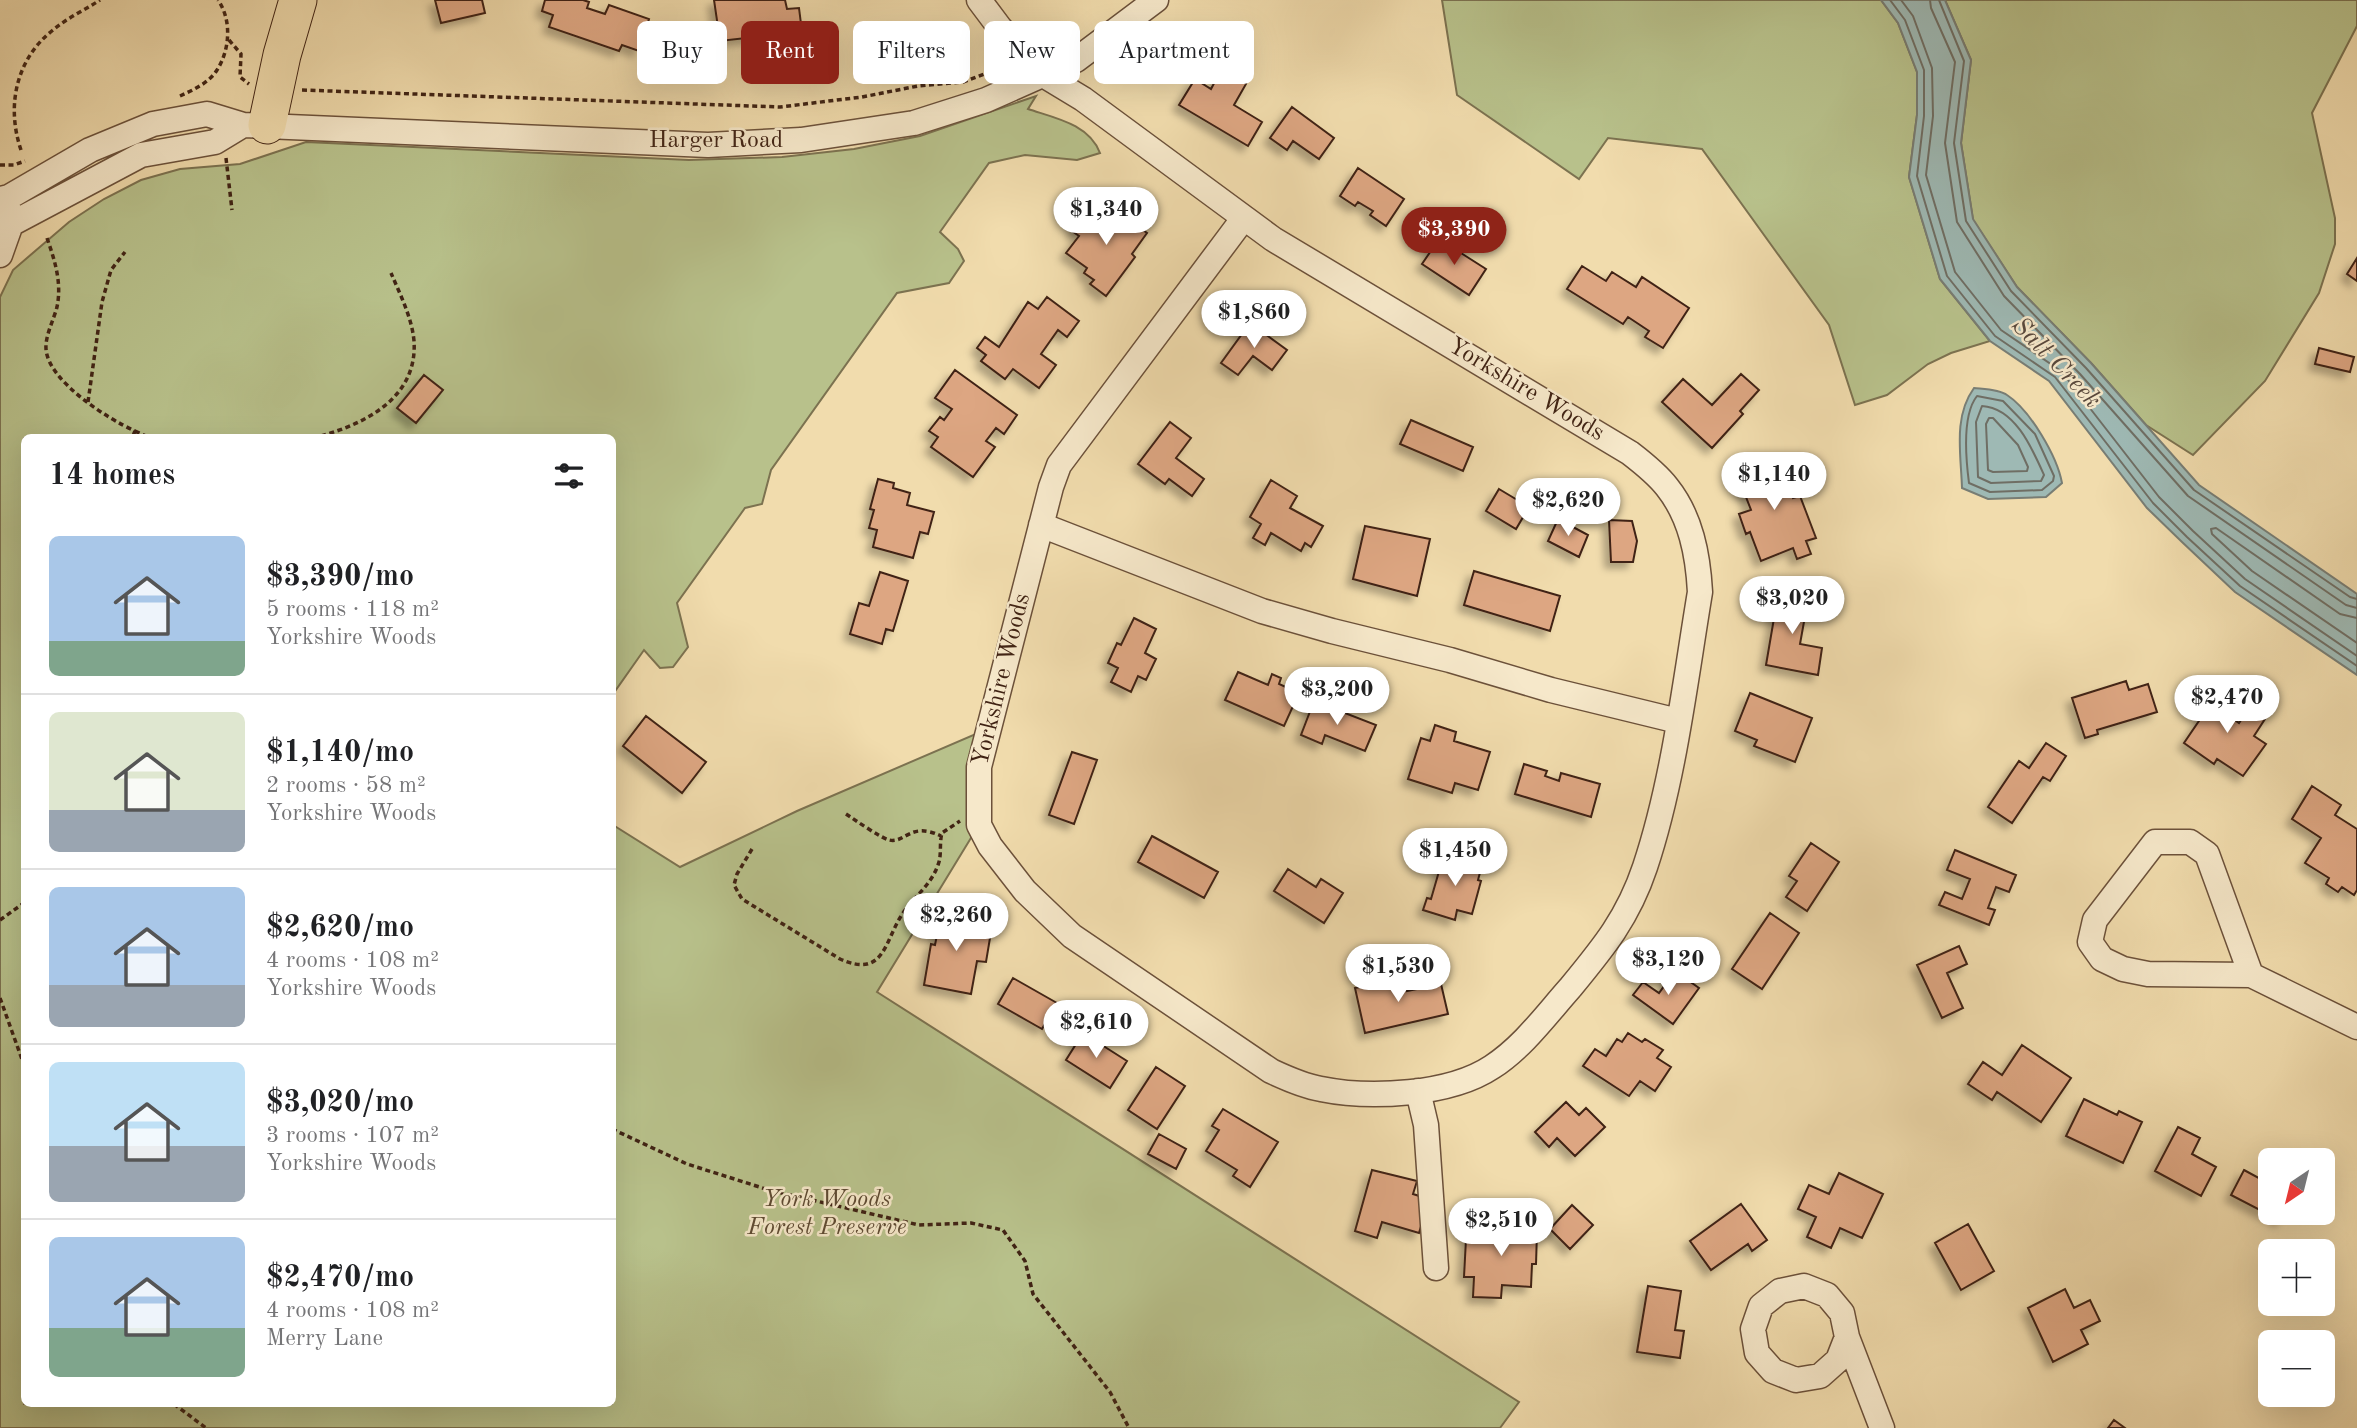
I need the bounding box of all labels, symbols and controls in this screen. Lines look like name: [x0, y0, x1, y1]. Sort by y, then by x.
chip: Buy: [637, 21, 727, 84]
chip: Rent: [741, 21, 839, 84]
chip: Filters: [853, 21, 970, 84]
chip: New: [984, 21, 1080, 84]
chip: Apartment: [1094, 21, 1254, 84]
street label: Harger Road: [649, 129, 783, 153]
pin: $1,340: [1049, 188, 1163, 247]
text: $1,340: [1069, 198, 1143, 221]
pin: $3,390: [1397, 208, 1511, 267]
text: $3,390: [1417, 218, 1491, 241]
pin: $1,860: [1197, 290, 1311, 350]
text: $1,860: [1217, 301, 1291, 324]
water label: Salt Creek: [2006, 312, 2106, 414]
street label: Yorkshire Woods: [1444, 334, 1608, 446]
pin: $1,140: [1717, 452, 1831, 512]
icon: filters: [550, 457, 588, 495]
text: 14 homes: [49, 461, 175, 491]
text: $1,140: [1737, 463, 1811, 486]
pin: $2,620: [1511, 478, 1625, 538]
text: $2,620: [1531, 489, 1605, 512]
text: $3,390/mo: [266, 562, 414, 592]
icon: home: [105, 564, 189, 648]
pin: $3,020: [1735, 576, 1849, 636]
text: $3,020: [1755, 587, 1829, 610]
street label: Yorkshire Woods: [969, 591, 1035, 769]
text: 5 rooms · 118 m²: [266, 598, 439, 621]
text: Yorkshire Woods: [266, 626, 436, 649]
pin: $3,200: [1280, 668, 1394, 727]
pin: $2,470: [2170, 676, 2284, 735]
text: $3,200: [1300, 678, 1374, 701]
text: $2,470: [2190, 686, 2264, 709]
text: $1,140/mo: [266, 738, 414, 768]
icon: home: [105, 740, 189, 824]
text: 2 rooms · 58 m²: [266, 774, 426, 797]
text: Yorkshire Woods: [266, 802, 436, 825]
pin: $1,450: [1398, 828, 1512, 888]
text: $1,450: [1418, 839, 1492, 862]
pin: $2,260: [899, 894, 1013, 953]
text: $2,260: [919, 904, 993, 927]
text: $2,620/mo: [266, 913, 414, 943]
icon: home: [105, 915, 189, 999]
pin: $3,120: [1611, 937, 1725, 997]
pin: $1,530: [1341, 944, 1455, 1004]
text: $3,120: [1631, 948, 1705, 971]
text: 4 rooms · 108 m²: [266, 949, 439, 972]
text: $1,530: [1361, 955, 1435, 978]
text: Yorkshire Woods: [266, 977, 436, 1000]
pin: $2,610: [1039, 1000, 1153, 1060]
text: $2,610: [1059, 1011, 1133, 1034]
text: $3,020/mo: [266, 1088, 414, 1118]
icon: home: [105, 1090, 189, 1174]
text: 3 rooms · 107 m²: [266, 1124, 439, 1147]
north arrow: [2258, 1148, 2334, 1225]
map controls: [2258, 1148, 2335, 1407]
text: Yorkshire Woods: [266, 1152, 436, 1175]
park label: York Woods Forest Preserve: [746, 1188, 907, 1240]
pin: $2,510: [1444, 1198, 1558, 1258]
text: $2,510: [1464, 1209, 1538, 1232]
button: +: [2258, 1239, 2335, 1316]
text: $2,470/mo: [266, 1263, 414, 1293]
icon: home: [105, 1265, 189, 1349]
text: 4 rooms · 108 m²: [266, 1299, 439, 1322]
text: Merry Lane: [266, 1327, 383, 1350]
button: −: [2258, 1330, 2335, 1407]

